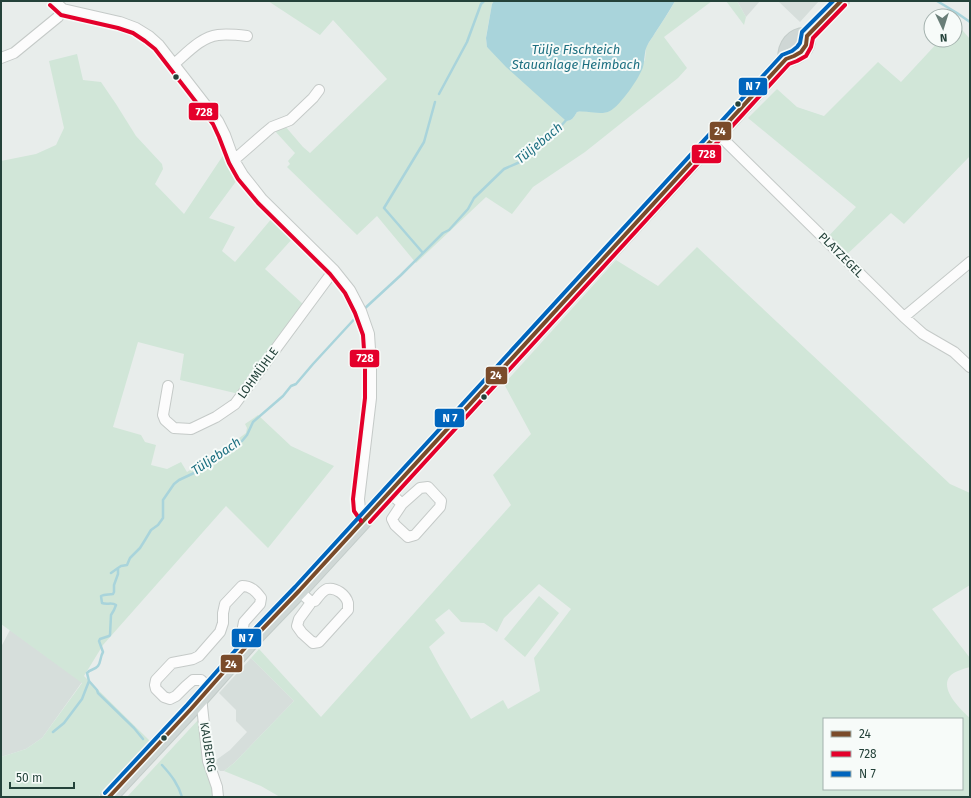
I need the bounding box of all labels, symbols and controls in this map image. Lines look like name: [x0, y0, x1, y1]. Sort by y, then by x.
north arrow: [923, 8, 963, 48]
text: N: [940, 31, 948, 44]
water label: Tülje Fischteich Stauanlage Heimbach: [511, 42, 640, 72]
unlabelled marker: [171, 72, 181, 82]
line badge: N 7: [738, 77, 768, 96]
text: N 7: [745, 80, 761, 93]
unlabelled marker: [733, 99, 743, 109]
line badge: 728: [188, 102, 219, 121]
text: 728: [195, 106, 213, 119]
water label: Tüljebach: [513, 119, 565, 167]
line badge: 24: [709, 121, 732, 141]
text: 24: [714, 125, 726, 138]
line badge: 728: [691, 144, 722, 164]
text: 728: [698, 148, 716, 161]
street label: PLATZEGEL: [816, 230, 866, 280]
street label: LOHMÜHLE: [233, 344, 281, 401]
line badge: 728: [349, 349, 380, 368]
text: 728: [356, 352, 374, 365]
line badge: 24: [485, 366, 508, 385]
text: 24: [490, 369, 502, 382]
unlabelled marker: [479, 392, 489, 402]
line badge: N 7: [434, 408, 465, 428]
text: N 7: [442, 412, 458, 425]
water label: Tüljebach: [188, 434, 244, 478]
line badge: N 7: [231, 628, 262, 648]
text: N 7: [238, 632, 254, 645]
line badge: 24: [220, 654, 243, 673]
text: 24: [225, 658, 237, 671]
legend: [823, 718, 963, 790]
street label: KAUBERG: [197, 721, 219, 773]
text: 24: [859, 727, 872, 741]
unlabelled marker: [159, 733, 169, 743]
text: 728: [859, 747, 877, 761]
scale bar: [10, 764, 74, 790]
text: N 7: [859, 767, 876, 781]
text: 50 m: [16, 771, 42, 785]

